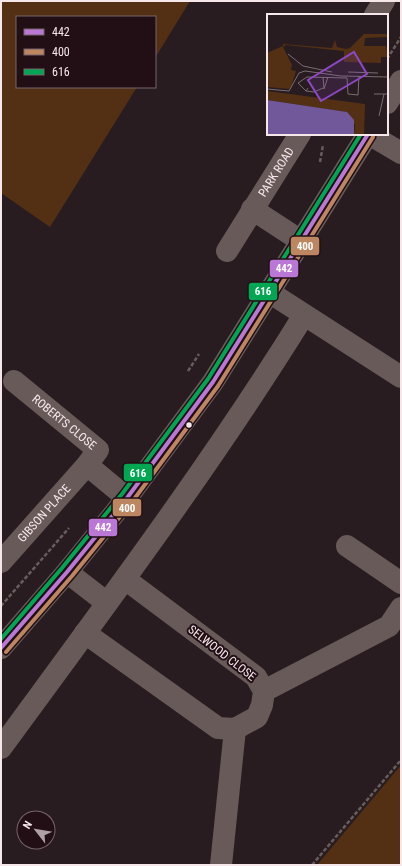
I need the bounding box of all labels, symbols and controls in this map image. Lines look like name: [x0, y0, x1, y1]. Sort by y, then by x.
inset map: [267, 14, 388, 135]
legend: [16, 16, 156, 88]
text: 442: [52, 25, 70, 39]
text: 400: [52, 45, 70, 59]
text: 616: [52, 65, 70, 79]
street label: PARK ROAD: [256, 145, 297, 199]
line badge: 400: [290, 236, 320, 256]
text: 400: [297, 240, 314, 253]
line badge: 442: [269, 259, 299, 278]
text: 442: [276, 262, 293, 275]
line badge: 616: [248, 282, 278, 301]
text: 616: [255, 285, 272, 298]
street label: ROBERTS CLOSE: [29, 392, 99, 453]
unlabelled marker: [184, 420, 194, 430]
line badge: 616: [123, 463, 153, 482]
text: 616: [130, 467, 147, 480]
street label: GIBSON PLACE: [15, 482, 73, 545]
line badge: 400: [112, 498, 142, 517]
text: 400: [119, 502, 136, 515]
line badge: 442: [88, 518, 118, 537]
text: 442: [95, 521, 112, 534]
street label: SELWOOD CLOSE: [185, 622, 259, 684]
north arrow: [16, 810, 56, 850]
text: N: [21, 819, 35, 831]

